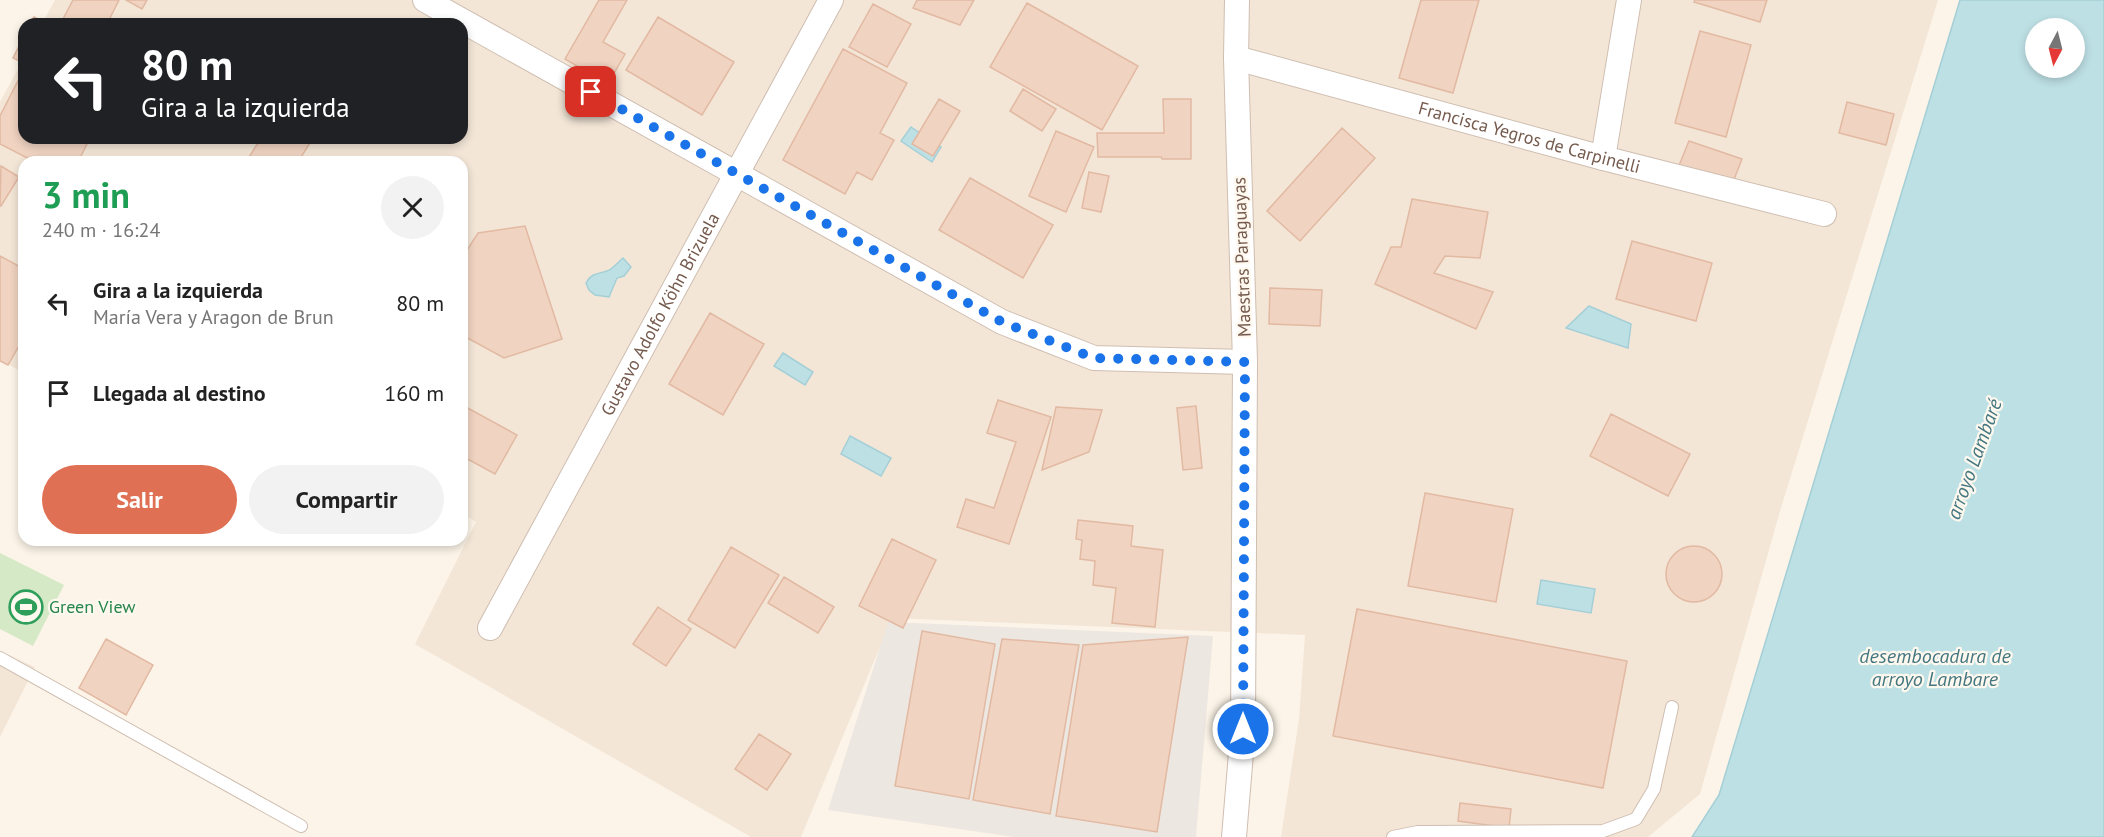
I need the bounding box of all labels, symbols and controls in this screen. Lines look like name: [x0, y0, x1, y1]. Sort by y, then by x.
north arrow: [2025, 18, 2085, 78]
map controls: [2025, 18, 2085, 78]
text: 80 m: [141, 37, 233, 92]
icon: left: [42, 42, 120, 120]
pin: [565, 66, 616, 117]
icon: arrive: [574, 75, 607, 108]
text: Gira a la izquierda: [141, 90, 350, 124]
street label: Francisca Yegros de Carpinelli: [1416, 96, 1643, 178]
text: 3 min: [42, 171, 130, 218]
button: close: [381, 176, 444, 239]
street label: Maestras Paraguayas: [1227, 177, 1256, 337]
street label: Gustavo Adolfo Köhn Brizuela: [595, 208, 724, 420]
text: 240 m · 16:24: [42, 217, 160, 243]
text: Gira a la izquierda: [93, 276, 263, 304]
icon: left: [42, 287, 75, 320]
text: 80 m: [396, 289, 444, 317]
text: María Vera y Aragon de Brun: [93, 304, 334, 330]
icon: arrive: [42, 377, 75, 410]
text: Llegada al destino: [93, 379, 266, 407]
text: 160 m: [384, 379, 444, 407]
water label: arroyo Lambaré: [1940, 395, 2008, 523]
button: Salir: [42, 465, 237, 534]
button: Compartir: [249, 465, 444, 534]
sports icon: Green View: [8, 589, 44, 625]
place label: Green View: [49, 595, 136, 618]
water label: desembocadura de arroyo Lambare: [1859, 643, 2011, 692]
position arrow: [1211, 697, 1275, 761]

